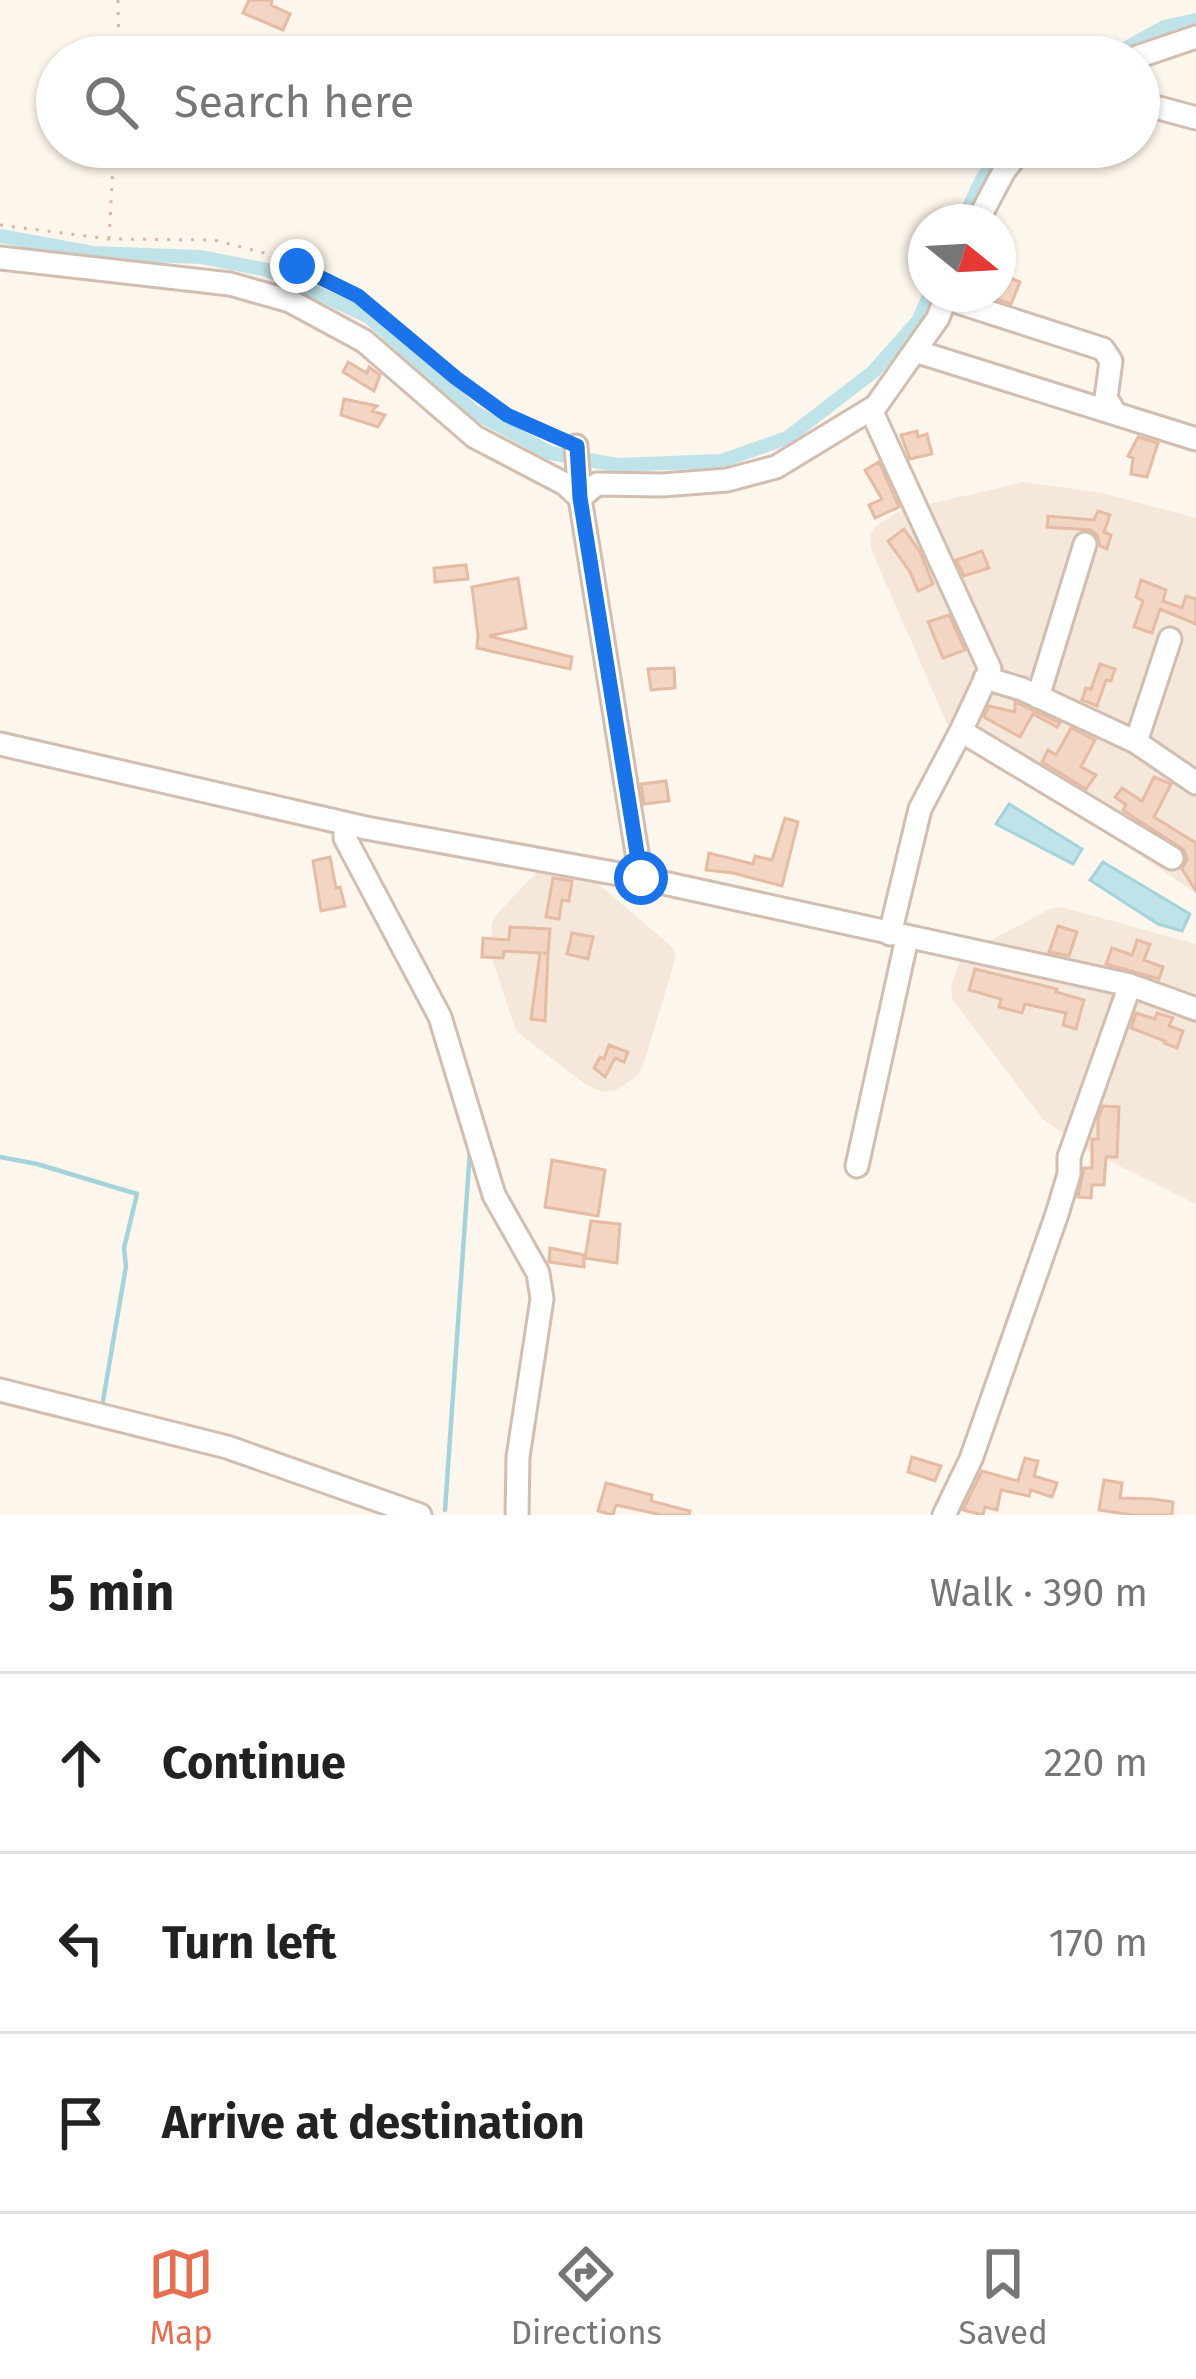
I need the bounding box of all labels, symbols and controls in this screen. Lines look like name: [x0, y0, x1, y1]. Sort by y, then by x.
search box: [36, 36, 1160, 168]
icon: search: [78, 69, 144, 135]
text: Search here: [174, 75, 414, 129]
north arrow: [908, 204, 1016, 312]
route end: [270, 239, 324, 293]
route start: [614, 851, 668, 905]
text: 5 min: [48, 1562, 174, 1624]
text: Walk · 390 m: [930, 1570, 1148, 1616]
icon: ahead: [48, 1730, 114, 1796]
text: Continue: [162, 1736, 346, 1790]
text: 220 m: [1044, 1740, 1148, 1786]
icon: left: [48, 1910, 114, 1976]
text: Turn left: [162, 1916, 336, 1970]
text: 170 m: [1049, 1920, 1148, 1966]
icon: arrive: [48, 2090, 114, 2156]
text: Arrive at destination: [162, 2096, 585, 2150]
tab: Map: [148, 2241, 214, 2353]
tab: Directions: [511, 2241, 662, 2353]
tab: Saved: [958, 2241, 1048, 2353]

